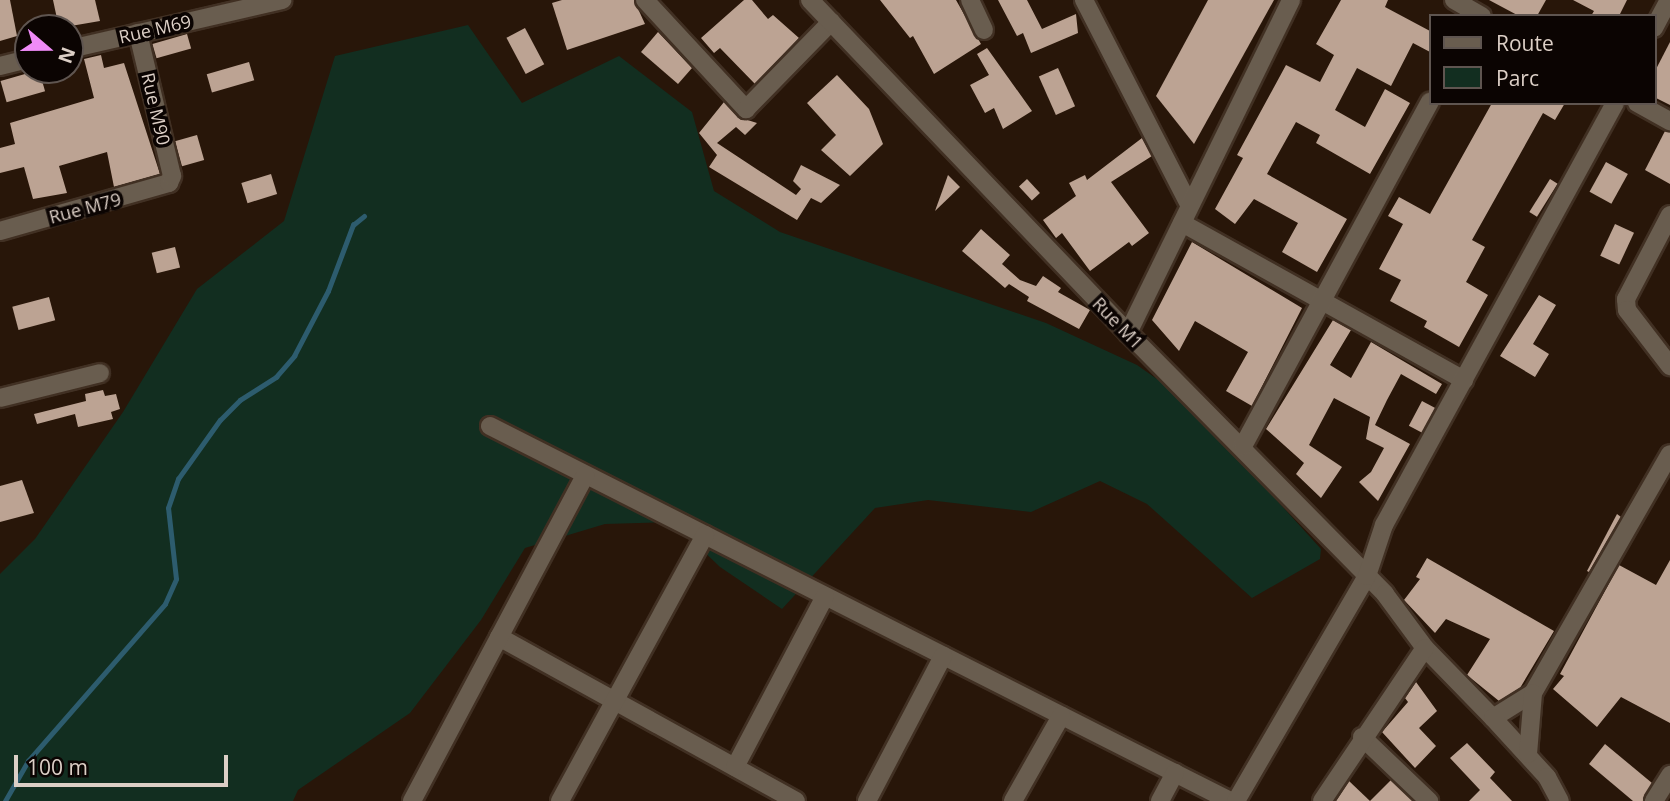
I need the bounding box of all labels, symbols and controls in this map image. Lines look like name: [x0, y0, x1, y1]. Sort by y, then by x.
street label: Rue M69: [117, 10, 193, 48]
north arrow: [14, 14, 84, 84]
legend: [1428, 14, 1656, 105]
text: Route: [1496, 29, 1554, 57]
text: N: [52, 44, 82, 67]
text: Parc: [1496, 64, 1539, 92]
street label: Rue M90: [137, 71, 175, 147]
street label: Rue M79: [47, 188, 123, 228]
street label: Rue M1: [1088, 293, 1148, 353]
scale bar: [18, 742, 231, 786]
text: 100 m: [27, 753, 88, 781]

